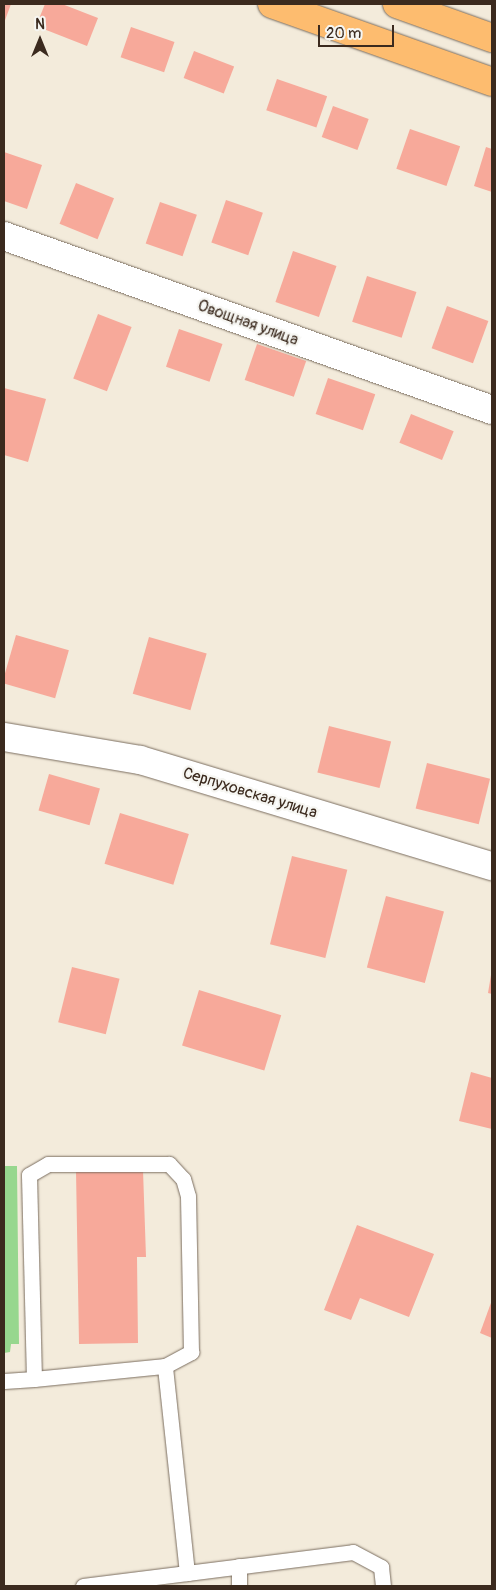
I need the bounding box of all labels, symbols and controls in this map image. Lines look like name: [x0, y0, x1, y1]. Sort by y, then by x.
north arrow: [15, 15, 65, 65]
scale bar: [321, 15, 397, 47]
text: N: [35, 16, 45, 33]
text: 20 m: [326, 24, 361, 43]
street label: Овощная улица: [195, 296, 301, 350]
street label: Серпуховская улица: [181, 763, 319, 823]

